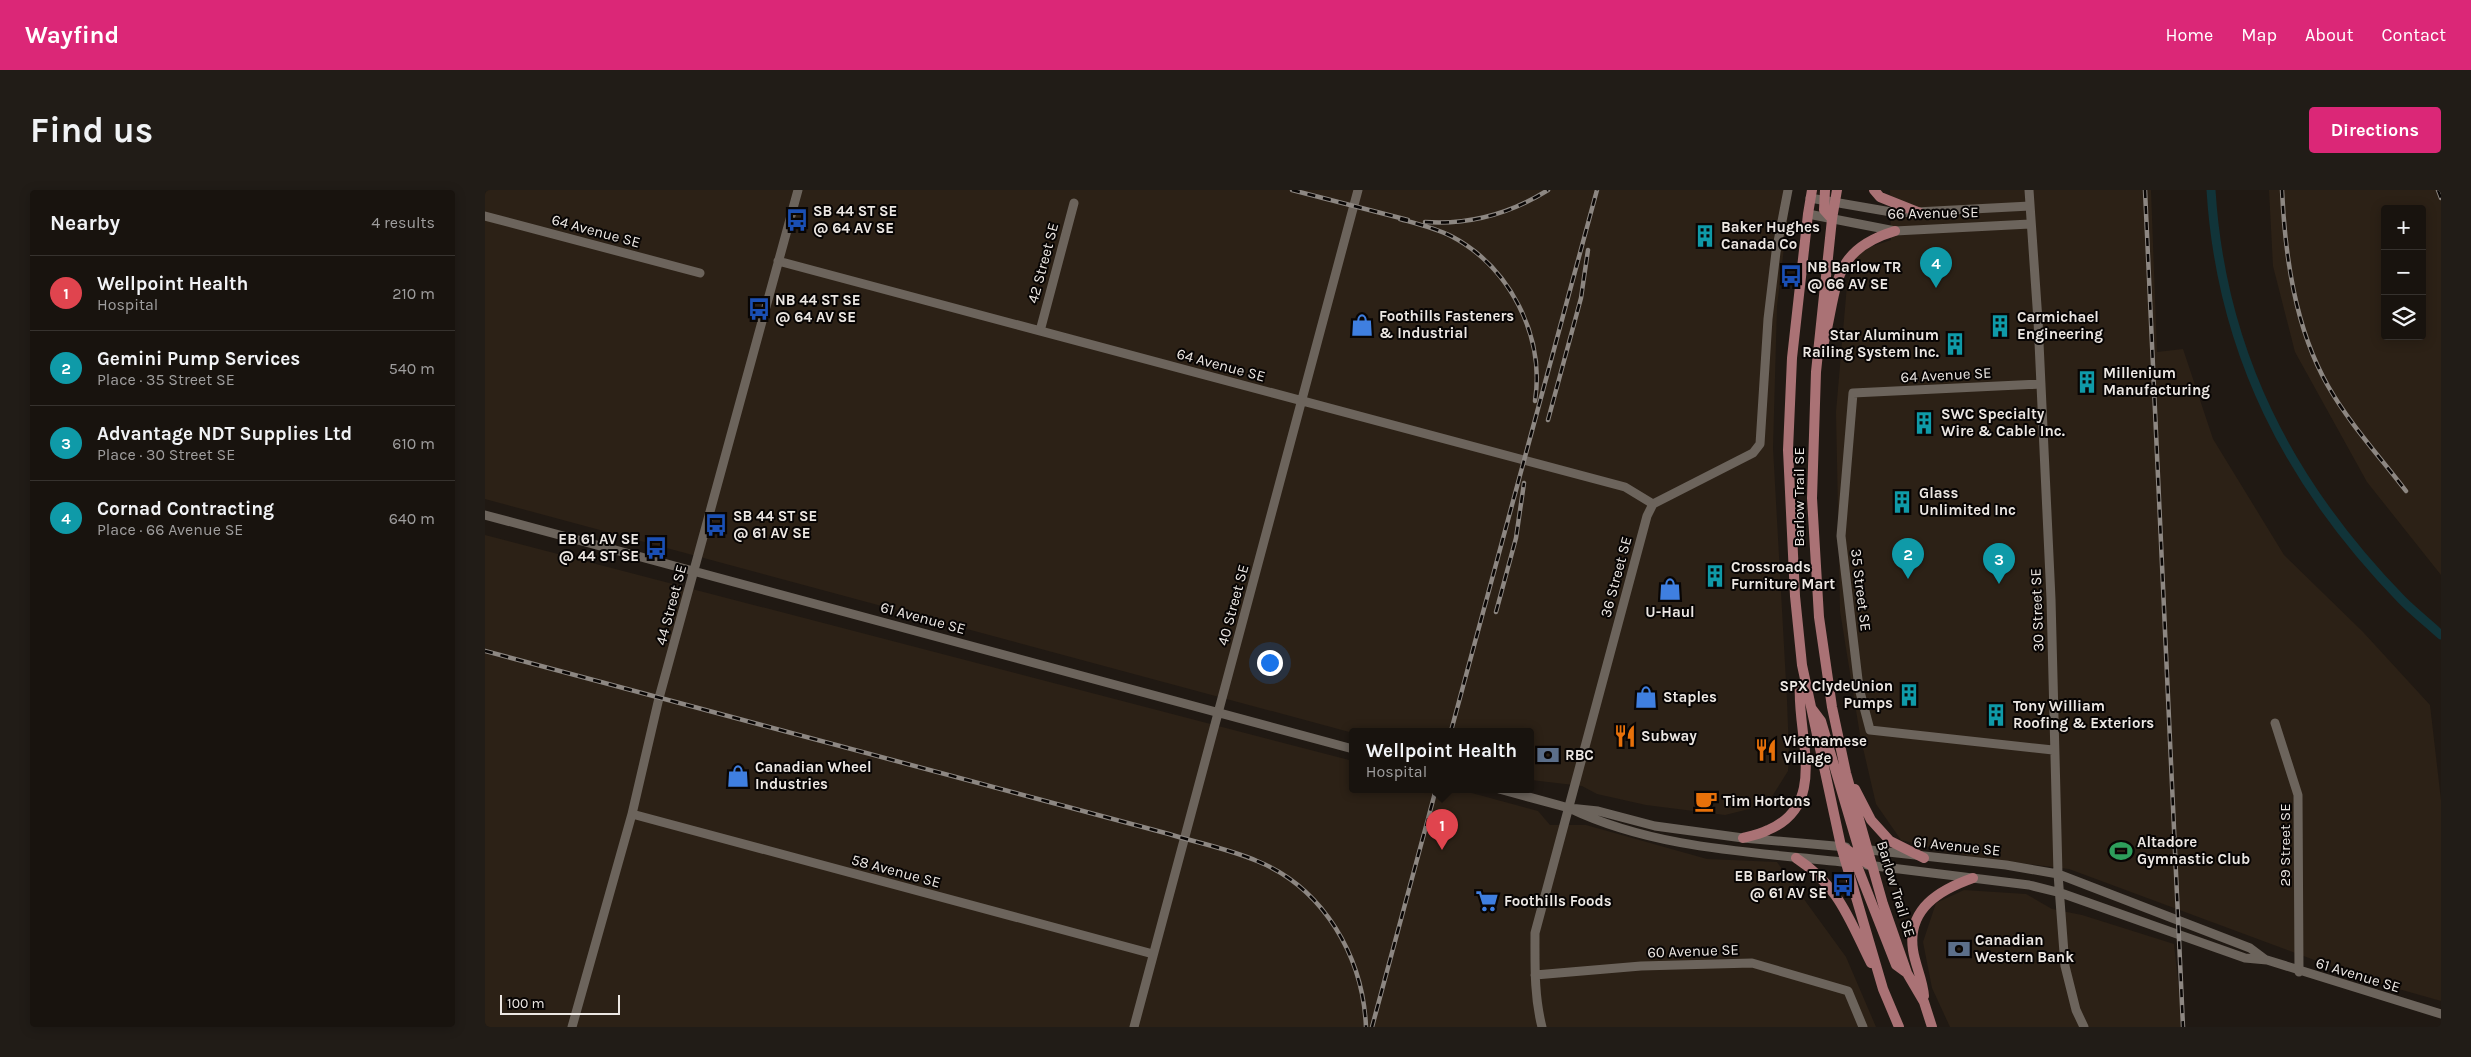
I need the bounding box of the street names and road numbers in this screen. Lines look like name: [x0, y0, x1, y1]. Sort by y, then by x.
street label: 66 Avenue SE: [1887, 203, 1979, 223]
street label: 64 Avenue SE: [550, 211, 642, 251]
street label: 42 Street SE: [1024, 221, 1062, 305]
street label: 64 Avenue SE: [1175, 345, 1267, 385]
street label: 64 Avenue SE: [1900, 364, 1992, 386]
street label: Barlow Trail SE: [1790, 447, 1808, 547]
street label: 36 Street SE: [1597, 534, 1635, 620]
street label: 35 Street SE: [1847, 548, 1875, 632]
street label: 44 Street SE: [652, 563, 690, 647]
street label: 40 Street SE: [1214, 563, 1252, 647]
street label: 30 Street SE: [2027, 568, 2047, 652]
street label: 61 Avenue SE: [878, 598, 968, 638]
street label: 29 Street SE: [2276, 803, 2294, 887]
street label: 61 Avenue SE: [1913, 832, 2001, 860]
street label: Barlow Trail SE: [1873, 839, 1919, 939]
street label: 58 Avenue SE: [849, 850, 943, 892]
street label: 60 Avenue SE: [1647, 940, 1739, 962]
street label: 61 Avenue SE: [2314, 954, 2402, 996]

